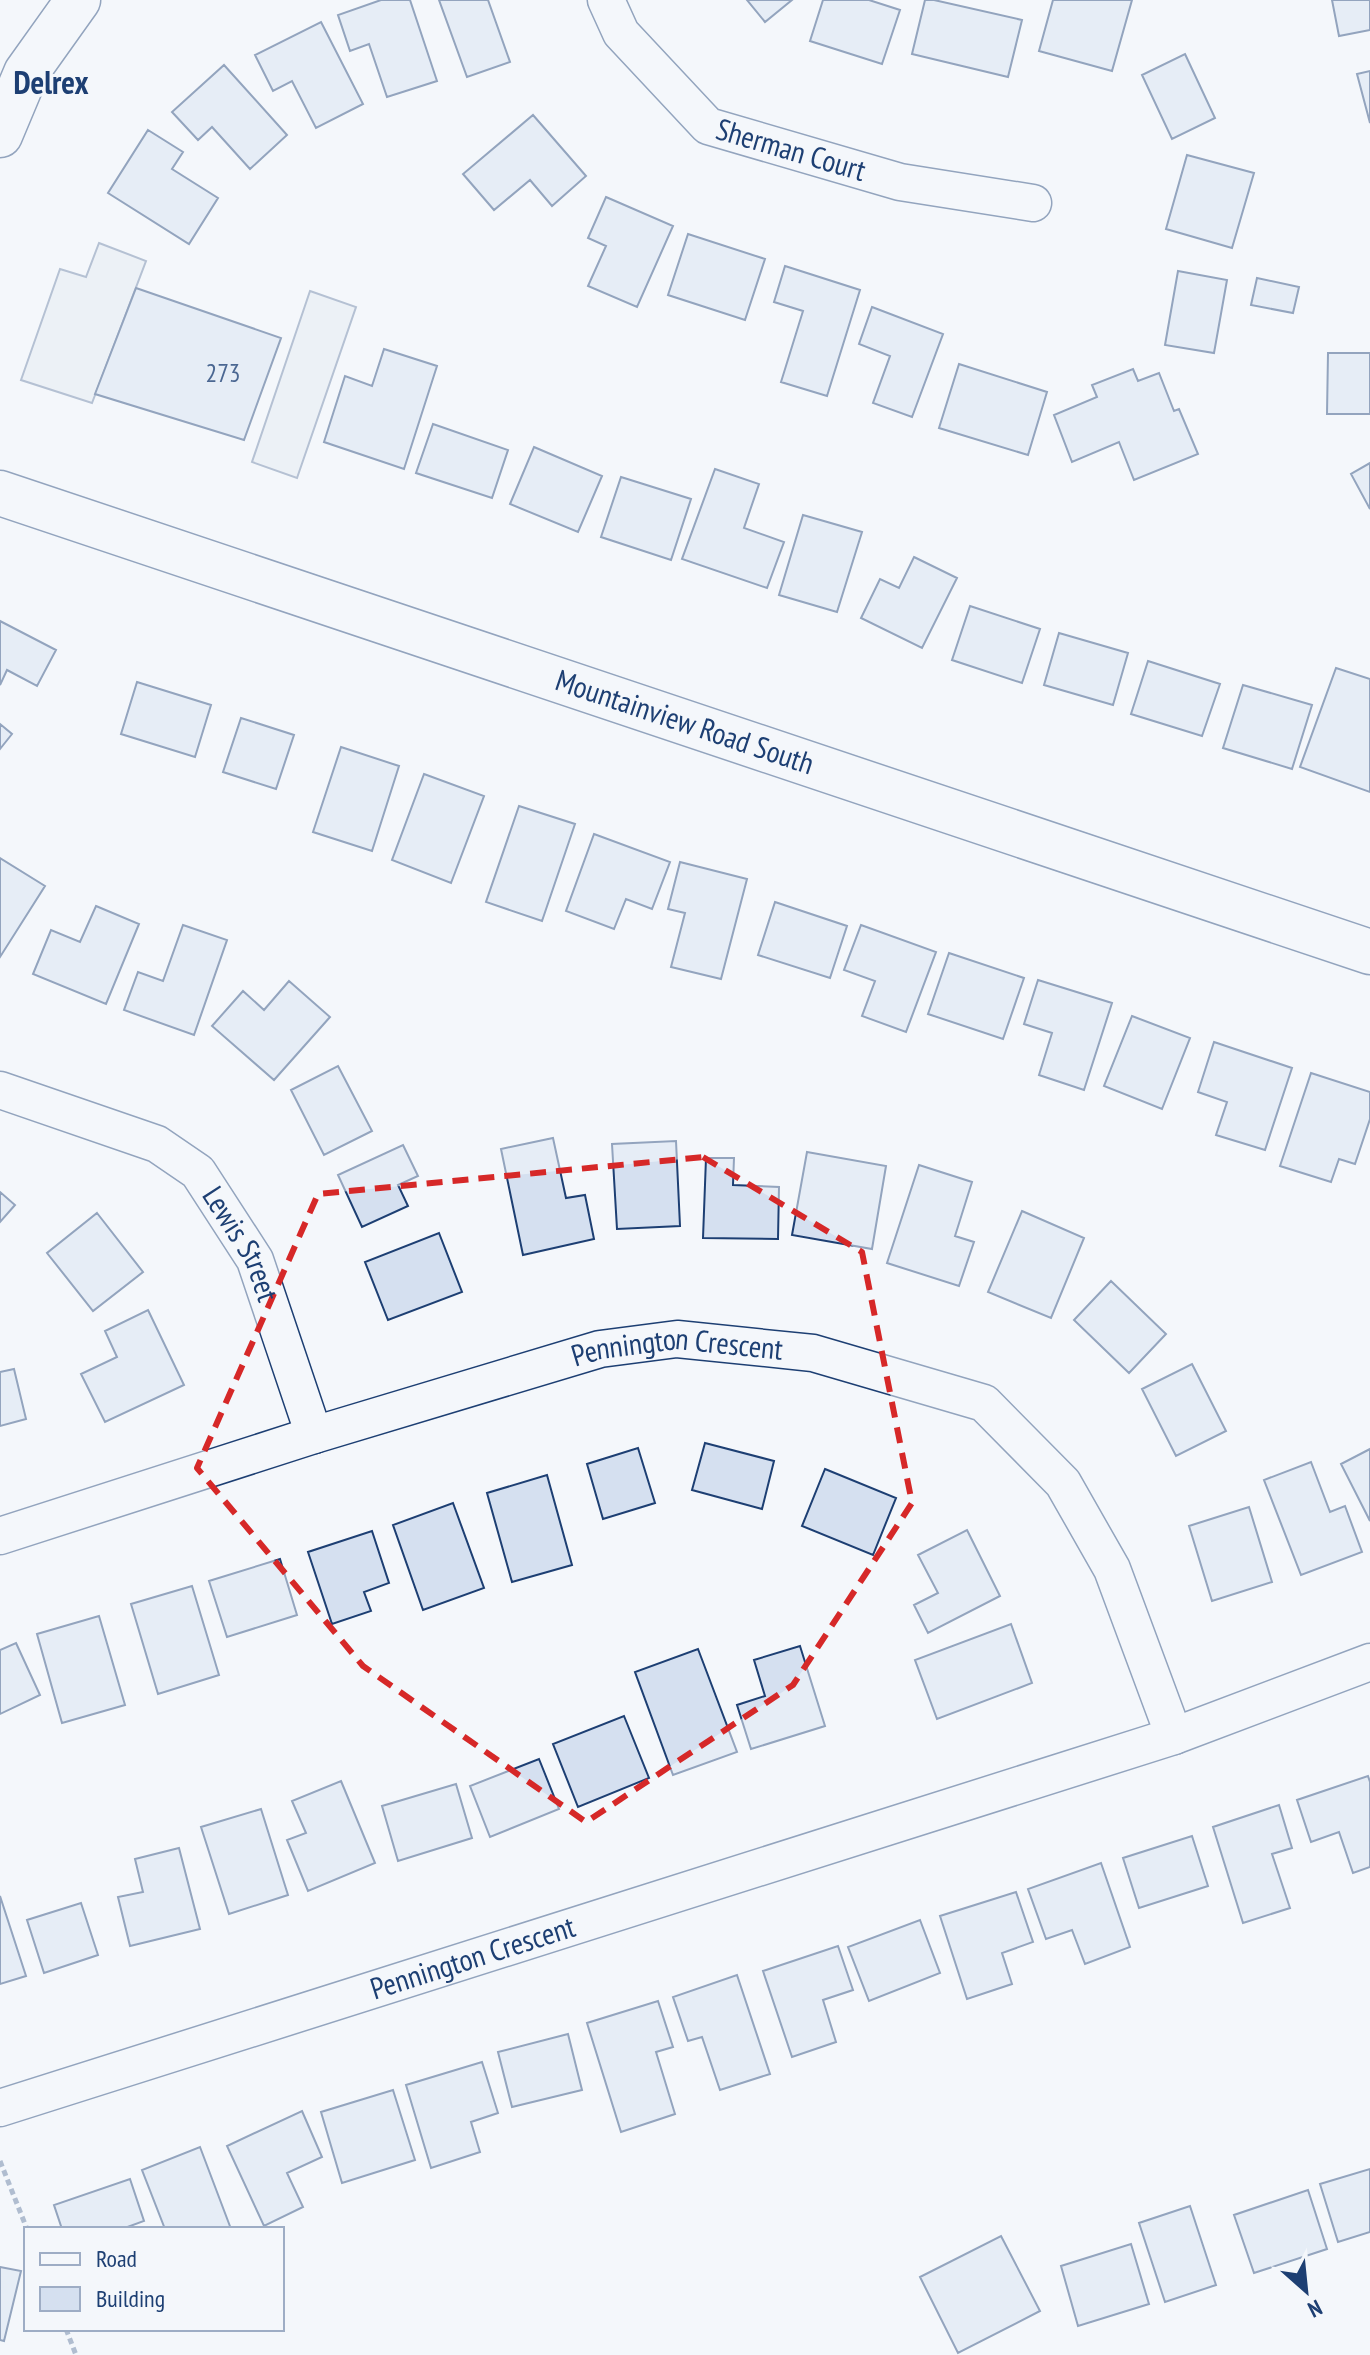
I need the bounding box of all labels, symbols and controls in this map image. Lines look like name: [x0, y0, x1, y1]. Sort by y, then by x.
district label: Delrex: [13, 61, 89, 103]
street label: Sherman Court: [712, 108, 871, 189]
house number: 273: [205, 356, 241, 389]
street label: Mountainview Road South: [551, 660, 819, 782]
street label: Lewis Street: [194, 1178, 289, 1307]
street label: Pennington Crescent: [566, 1318, 786, 1375]
street label: Pennington Crescent: [365, 1906, 580, 2007]
legend: [24, 2227, 284, 2331]
text: Road: [96, 2243, 137, 2274]
north arrow: [1266, 2251, 1346, 2331]
text: Building: [96, 2283, 165, 2314]
text: N: [1303, 2294, 1327, 2324]

